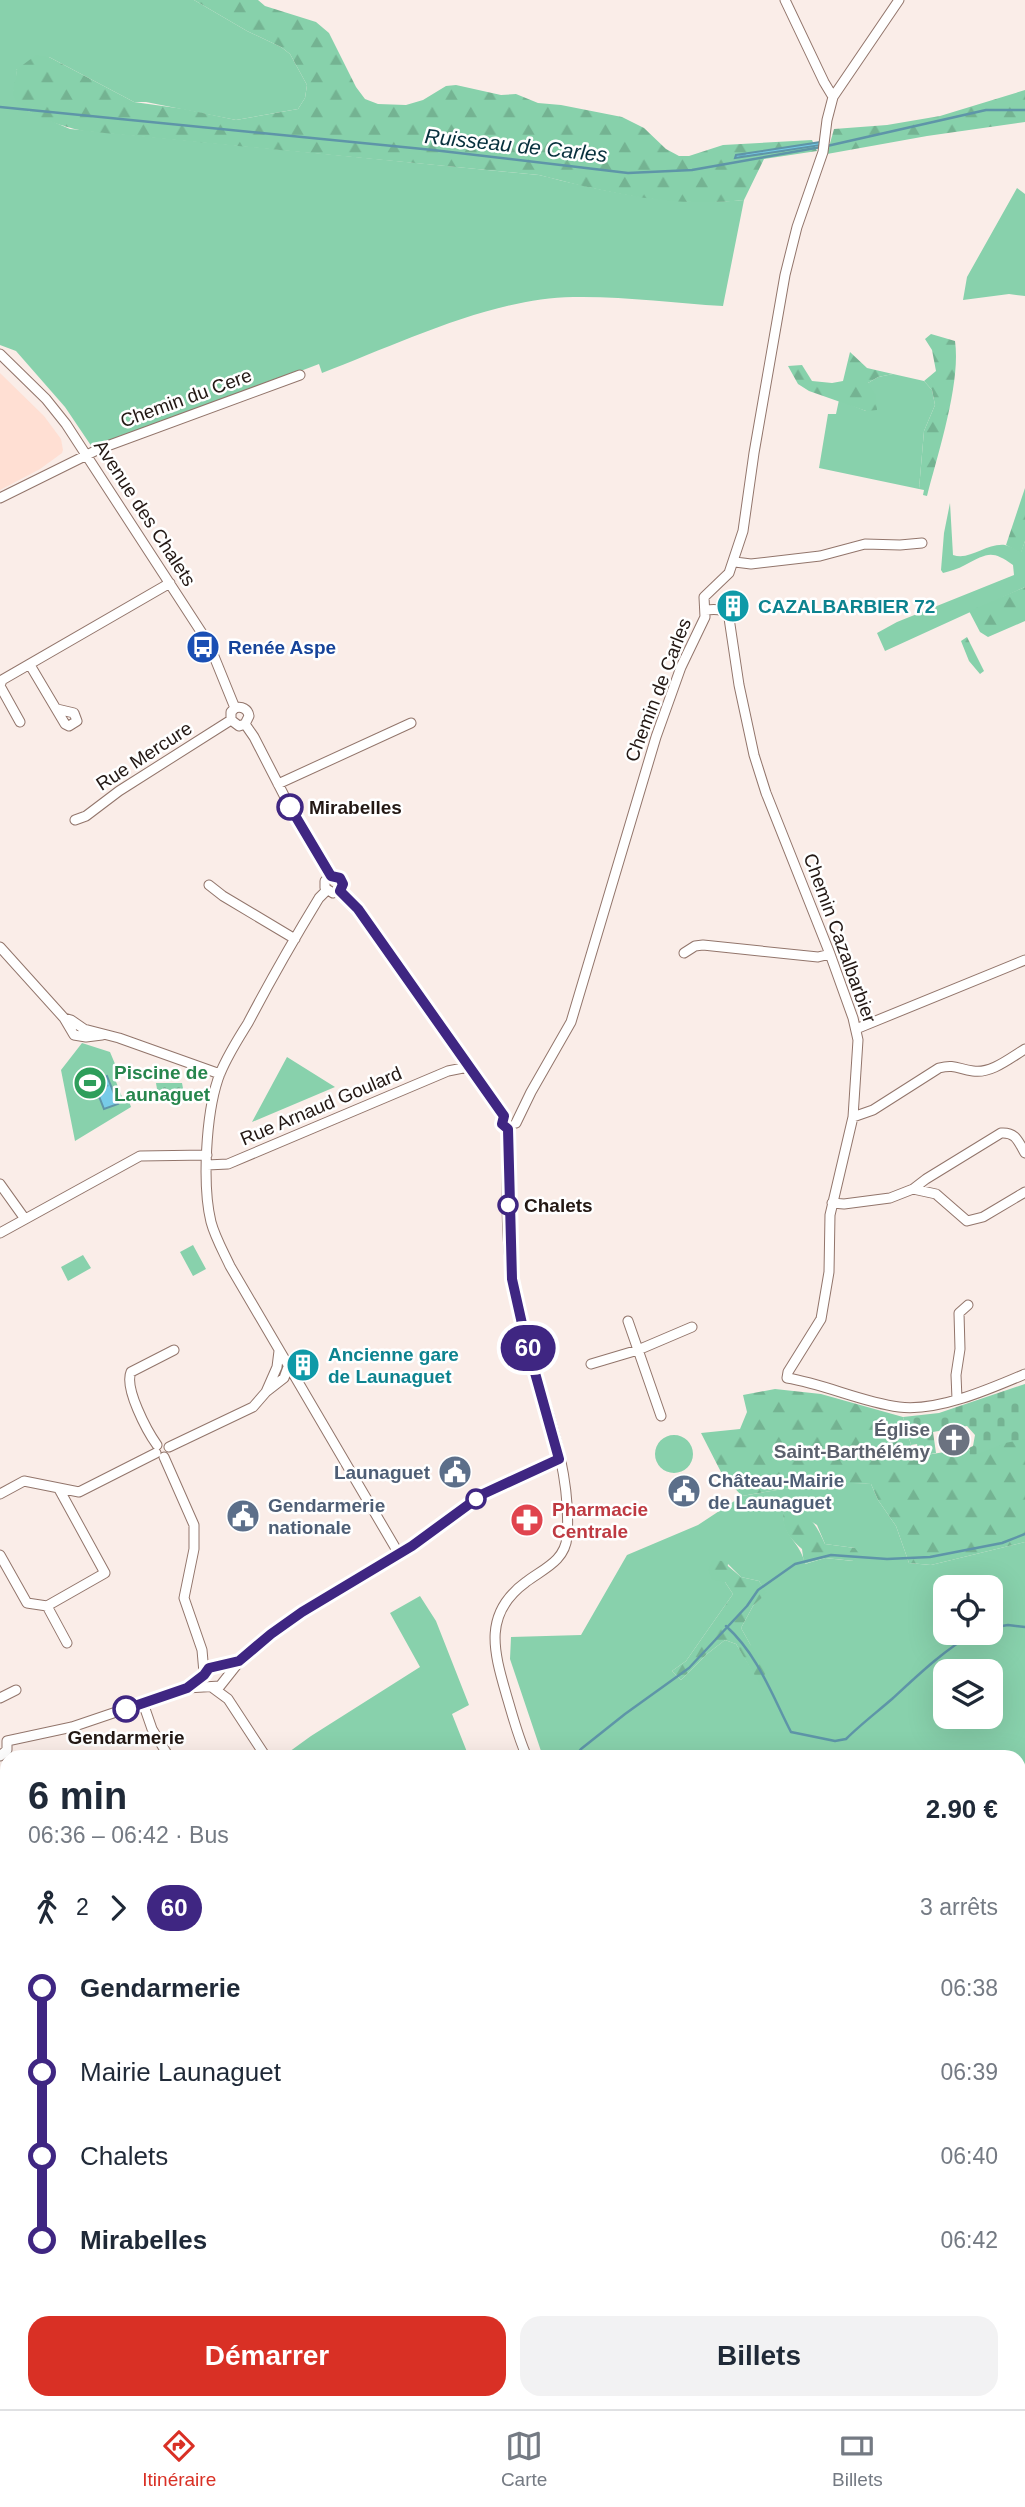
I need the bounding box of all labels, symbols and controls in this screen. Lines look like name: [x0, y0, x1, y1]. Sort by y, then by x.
water label: Ruisseau de Carles: [424, 124, 609, 166]
street label: Chemin du Cere: [117, 364, 255, 432]
street label: Avenue des Chalets: [90, 436, 200, 590]
building icon: CAZALBARBIER 72: [714, 587, 752, 625]
place label: CAZALBARBIER 72: [758, 596, 935, 617]
street label: Chemin de Carles: [621, 615, 695, 765]
bus stop icon: Renée Aspe: [184, 628, 222, 666]
place label: Renée Aspe: [228, 637, 336, 658]
street label: Rue Mercure: [92, 717, 196, 795]
marker: Mirabelles: [277, 794, 303, 820]
place label: Mirabelles: [309, 797, 402, 818]
street label: Chemin Cazalbarbier: [800, 851, 881, 1026]
place label: Piscine de Launaguet: [114, 1062, 211, 1105]
street label: Rue Arnaud Goulard: [237, 1062, 405, 1150]
sports icon: Piscine de Launaguet: [71, 1064, 109, 1102]
marker: Chalets: [498, 1195, 518, 1215]
place label: Chalets: [524, 1195, 593, 1216]
line badge: 60: [496, 1325, 560, 1371]
text: 60: [515, 1334, 541, 1361]
place label: Ancienne gare de Launaguet: [328, 1344, 459, 1387]
building icon: Ancienne gare de Launaguet: [284, 1346, 322, 1384]
place label: Église Saint-Barthélémy: [774, 1419, 930, 1462]
church icon: Église Saint-Barthélémy: [935, 1421, 973, 1459]
public building icon: Launaguet: [436, 1453, 474, 1491]
place label: Launaguet: [334, 1462, 431, 1483]
place label: Château-Mairie de Launaguet: [708, 1470, 844, 1513]
public building icon: Château-Mairie de Launaguet: [665, 1472, 703, 1510]
unlabelled marker: [466, 1489, 486, 1509]
place label: Gendarmerie nationale: [268, 1495, 385, 1538]
public building icon: Gendarmerie nationale: [224, 1497, 262, 1535]
place label: Pharmacie Centrale: [552, 1499, 648, 1542]
pharmacy icon: Pharmacie Centrale: [508, 1501, 546, 1539]
map controls: [933, 1575, 1003, 1729]
button: locate: [933, 1575, 1003, 1645]
button: layers: [933, 1659, 1003, 1729]
marker: Gendarmerie: [113, 1696, 139, 1722]
place label: Gendarmerie: [67, 1727, 185, 1748]
text: 6 min: [28, 1775, 127, 1817]
text: 2.90 €: [926, 1794, 998, 1824]
text: 06:36 – 06:42 · Bus: [28, 1822, 229, 1848]
icon: walk: [28, 1889, 66, 1927]
icon: forward: [99, 1889, 137, 1927]
text: 2: [76, 1894, 89, 1920]
text: 60: [161, 1894, 188, 1921]
text: 3 arrêts: [920, 1894, 998, 1920]
text: Gendarmerie: [80, 1973, 240, 2003]
text: 06:38: [940, 1975, 998, 2001]
text: Mairie Launaguet: [80, 2057, 281, 2087]
text: 06:39: [940, 2059, 998, 2085]
text: Chalets: [80, 2141, 168, 2171]
text: 06:40: [940, 2143, 998, 2169]
text: Mirabelles: [80, 2225, 207, 2255]
text: 06:42: [940, 2227, 998, 2253]
button: Démarrer: [28, 2316, 506, 2396]
button: Billets: [520, 2316, 998, 2396]
tab: Itinéraire: [142, 2427, 216, 2491]
tab: Carte: [501, 2427, 547, 2491]
tab: Billets: [832, 2427, 883, 2491]

